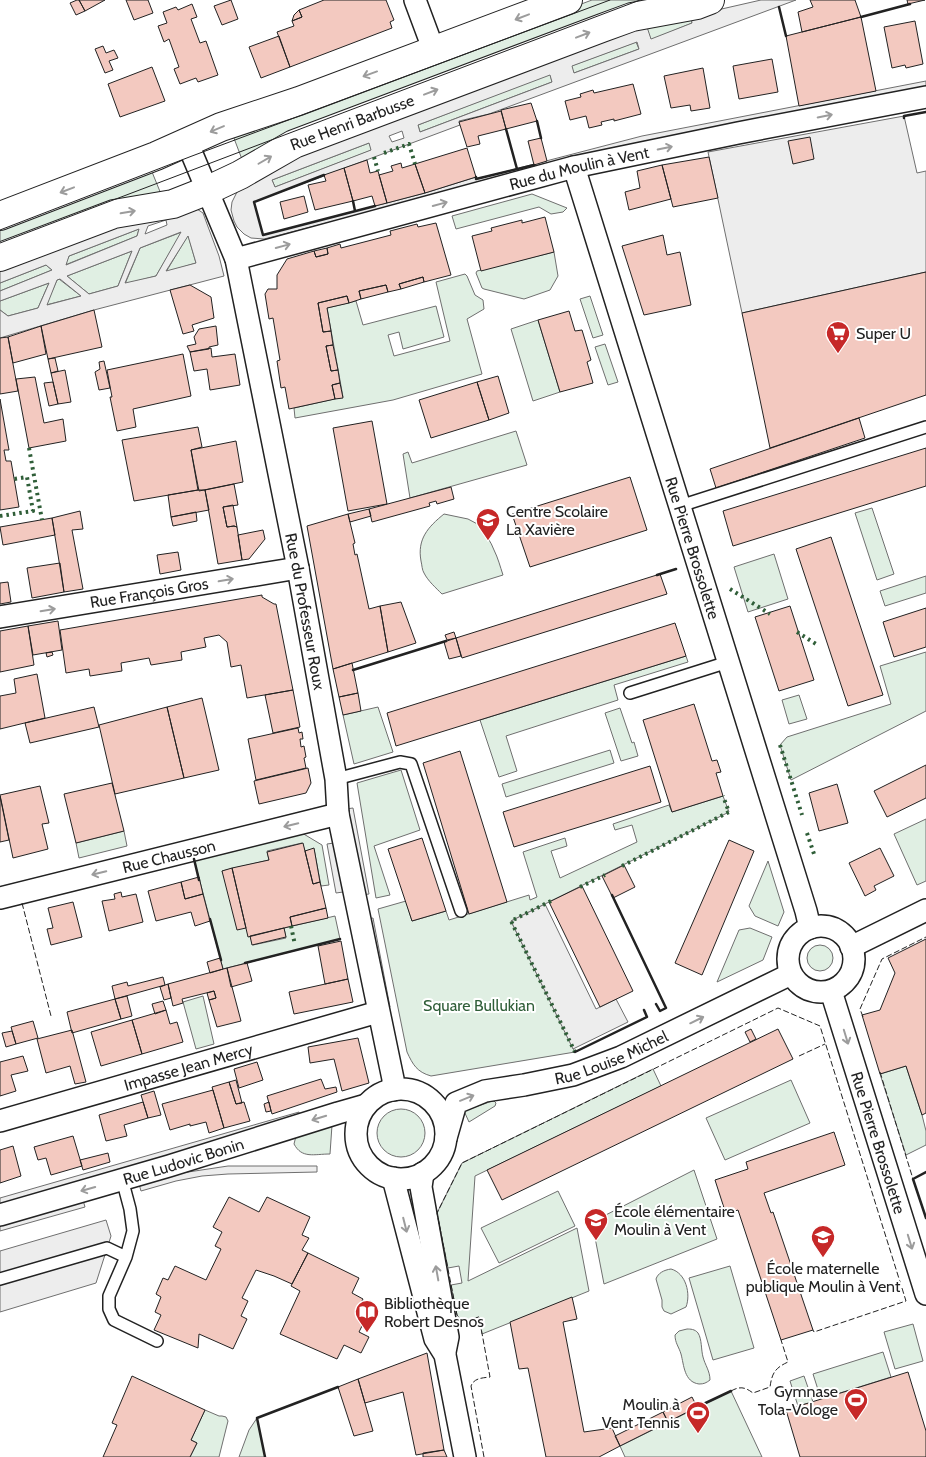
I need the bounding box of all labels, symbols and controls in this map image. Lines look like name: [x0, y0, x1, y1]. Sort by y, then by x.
one-way arrow: [515, 13, 531, 22]
one-way arrow: [575, 30, 590, 39]
one-way arrow: [363, 70, 378, 79]
one-way arrow: [423, 87, 438, 96]
street label: Rue Henri Barbusse: [288, 91, 417, 155]
one-way arrow: [816, 111, 832, 121]
one-way arrow: [210, 125, 225, 134]
street label: Rue du Moulin à Vent: [507, 143, 651, 194]
one-way arrow: [657, 143, 673, 152]
one-way arrow: [257, 155, 272, 165]
one-way arrow: [60, 186, 75, 195]
one-way arrow: [431, 198, 447, 208]
one-way arrow: [120, 206, 136, 216]
one-way arrow: [274, 241, 290, 251]
supermarket icon: Super U: [825, 320, 851, 354]
place label: Super U: [856, 324, 911, 343]
street label: Rue Pierre Brossolette: [661, 475, 723, 622]
place label: Centre Scolaire La Xavière: [506, 502, 608, 539]
school or university icon: Centre Scolaire La Xavière: [475, 507, 501, 541]
street label: Rue du Professeur Roux: [281, 531, 329, 692]
street label: Rue François Gros: [89, 574, 210, 612]
one-way arrow: [217, 575, 233, 585]
one-way arrow: [40, 604, 56, 614]
one-way arrow: [283, 821, 299, 831]
street label: Rue Chausson: [120, 836, 218, 877]
one-way arrow: [92, 869, 108, 878]
park label: Square Bullukian: [423, 996, 535, 1015]
one-way arrow: [689, 1015, 704, 1025]
street label: Rue Louise Michel: [553, 1027, 671, 1089]
one-way arrow: [842, 1029, 851, 1044]
street label: Impasse Jean Mercy: [122, 1040, 255, 1095]
street label: Rue Pierre Brossolette: [847, 1069, 909, 1216]
one-way arrow: [459, 1093, 474, 1102]
one-way arrow: [312, 1114, 328, 1124]
street label: Rue Ludovic Bonin: [121, 1134, 246, 1189]
one-way arrow: [81, 1185, 97, 1195]
place label: École élémentaire Moulin à Vent: [614, 1202, 735, 1239]
school or university icon: École élémentaire Moulin à Vent: [583, 1207, 609, 1241]
one-way arrow: [401, 1216, 410, 1232]
school or university icon: École maternelle publique Moulin à Vent: [810, 1224, 836, 1258]
one-way arrow: [906, 1234, 915, 1250]
place label: École maternelle publique Moulin à Vent: [746, 1259, 901, 1296]
one-way arrow: [431, 1265, 441, 1281]
place label: Bibliothèque Robert Desnos: [384, 1294, 484, 1331]
library icon: Bibliothèque Robert Desnos: [354, 1299, 380, 1333]
place label: Gymnase Tola-Vologe: [758, 1382, 838, 1419]
sports icon: Gymnase Tola-Vologe: [843, 1387, 869, 1421]
place label: Moulin à Vent Tennis: [602, 1395, 680, 1432]
sports icon: Moulin à Vent Tennis: [685, 1400, 711, 1434]

